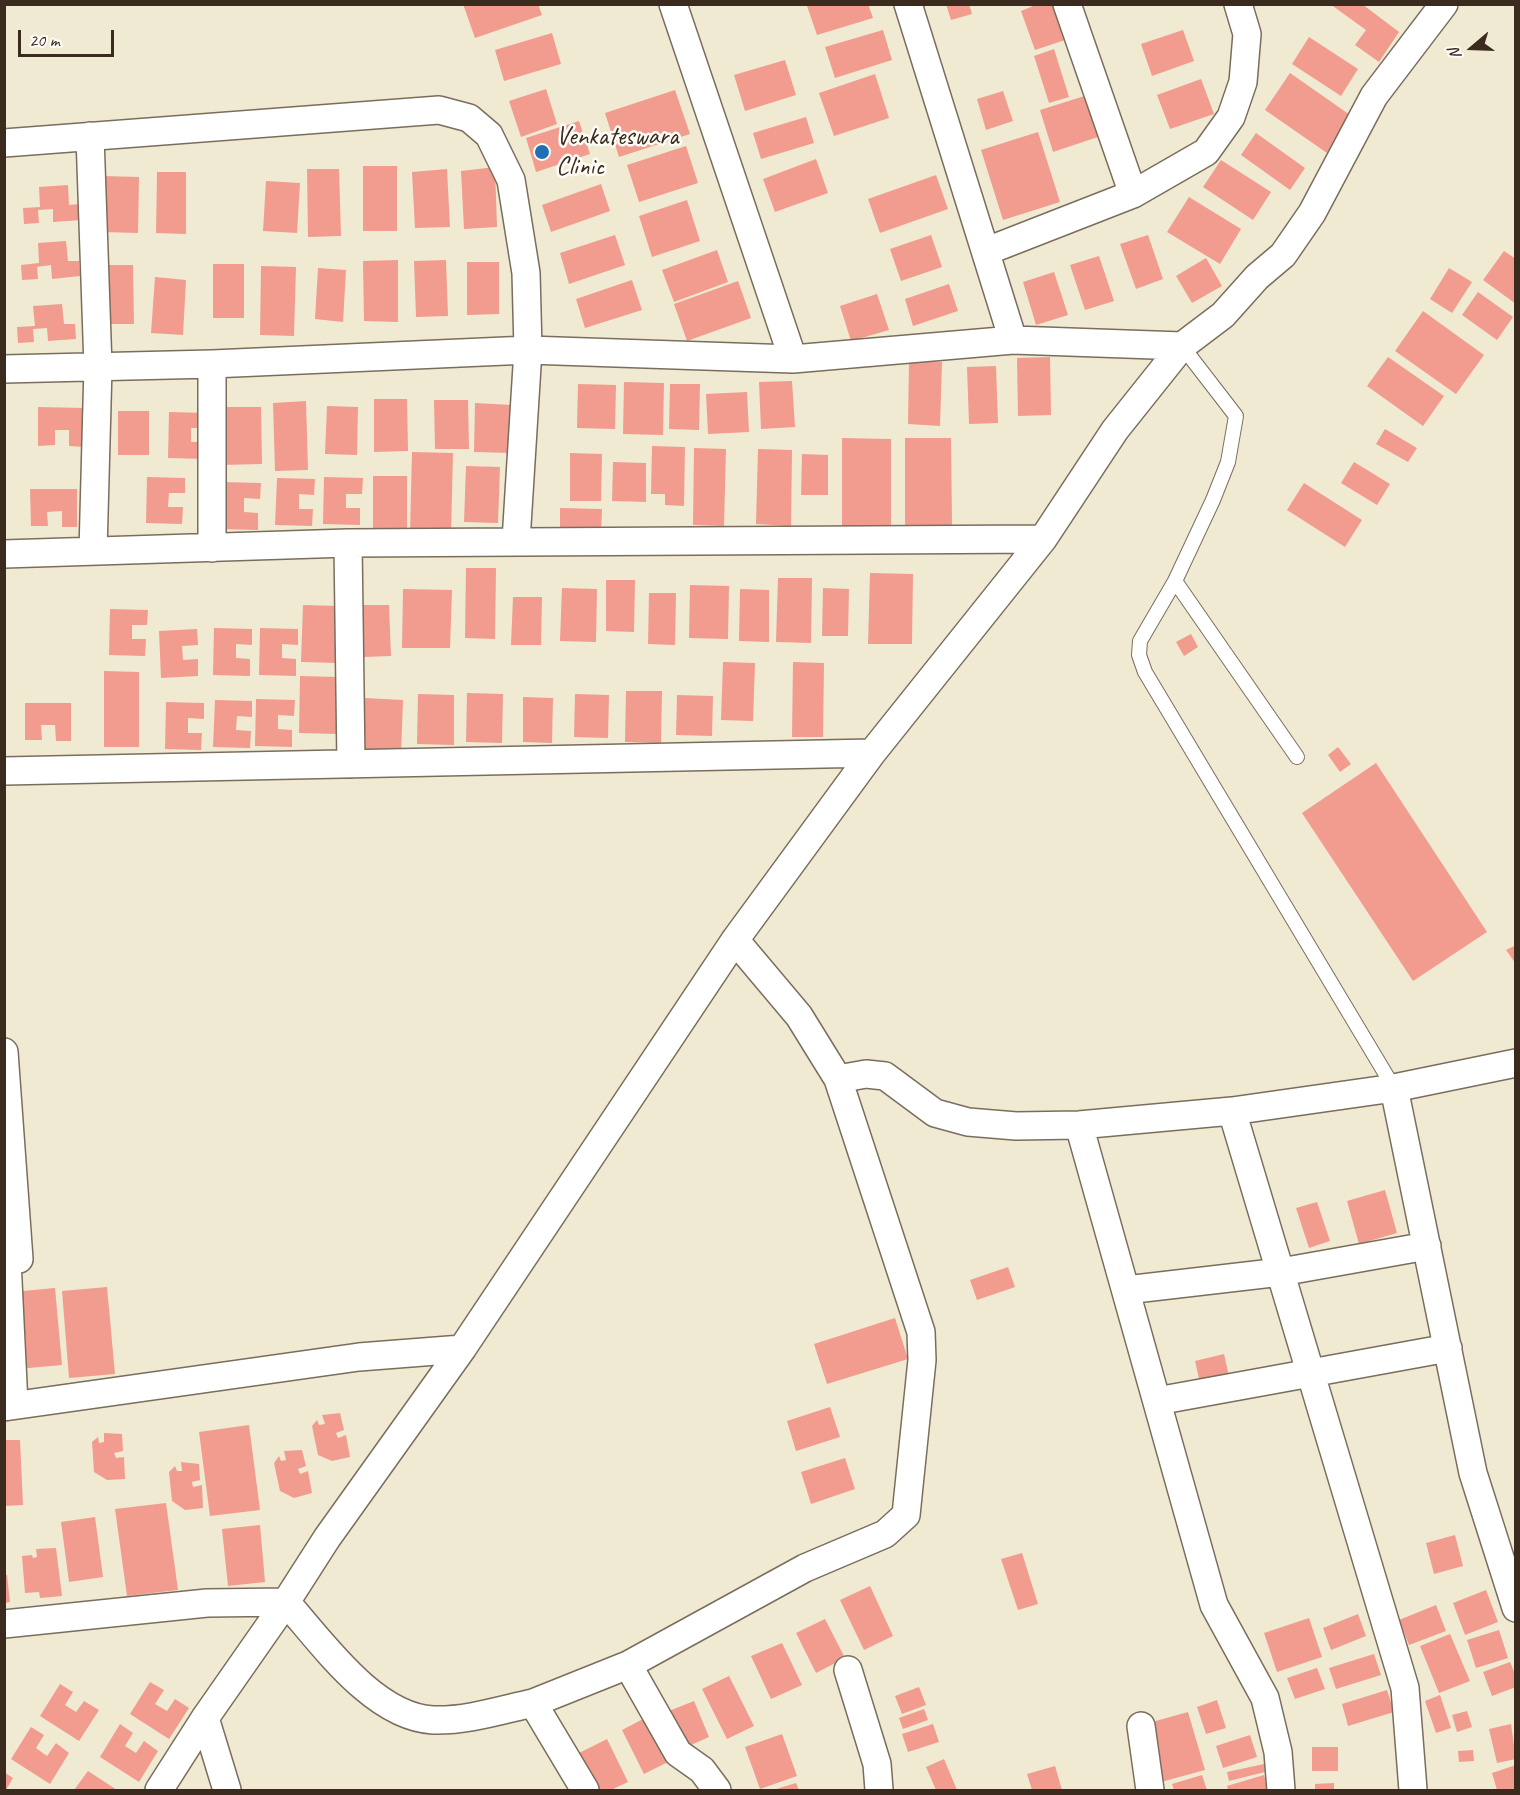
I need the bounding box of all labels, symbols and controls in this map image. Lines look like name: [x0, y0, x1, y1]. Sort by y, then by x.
scale bar: [21, 18, 117, 56]
north arrow: [1442, 18, 1502, 78]
text: 20 m: [29, 29, 60, 51]
text: N: [1444, 46, 1466, 62]
place label: Venkateswara Clinic: [556, 121, 679, 182]
marker: Venkateswara Clinic: [533, 143, 551, 161]

